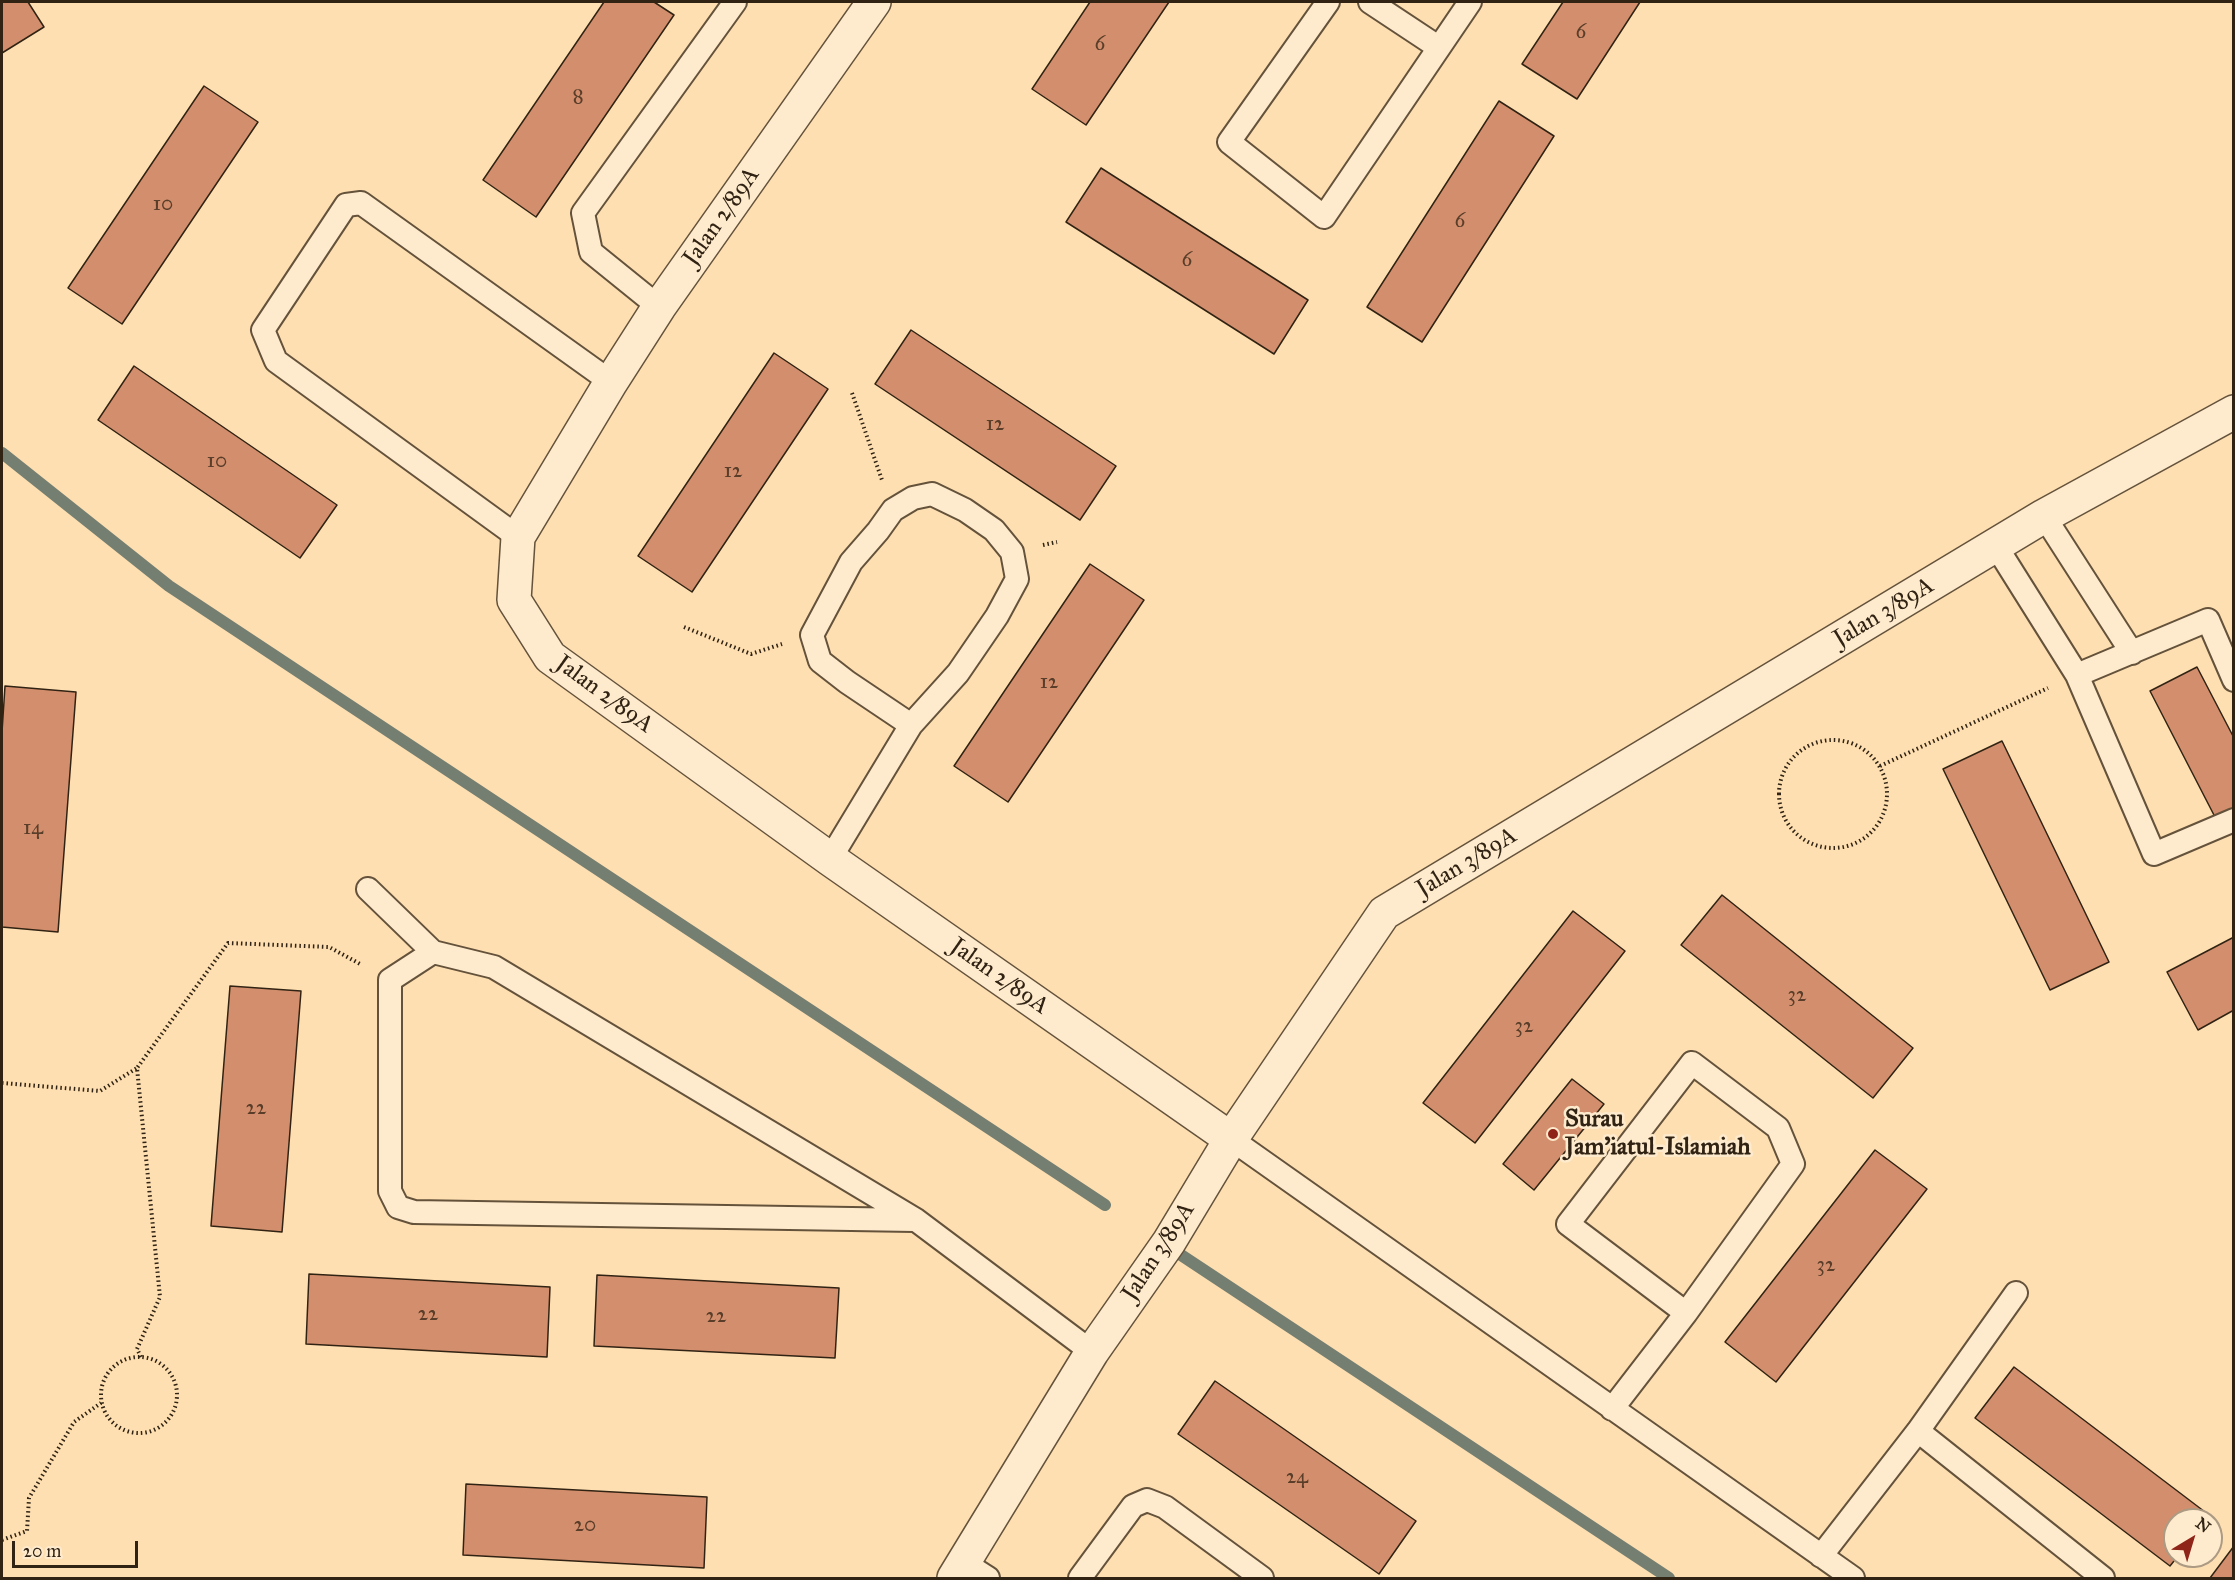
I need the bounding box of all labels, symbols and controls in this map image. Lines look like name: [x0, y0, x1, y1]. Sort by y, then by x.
house number: 6: [1576, 20, 1586, 46]
house number: 6: [1095, 32, 1105, 58]
house number: 8: [572, 85, 584, 111]
street label: Jalan 2/89A: [677, 162, 767, 272]
house number: 10: [153, 192, 173, 218]
house number: 6: [1455, 209, 1465, 235]
house number: 6: [1182, 248, 1192, 274]
house number: 12: [986, 412, 1004, 438]
house number: 10: [207, 449, 227, 475]
house number: 12: [724, 459, 742, 485]
street label: Jalan 3/89A: [1829, 572, 1939, 654]
street label: Jalan 2/89A: [549, 650, 659, 740]
house number: 12: [1040, 670, 1058, 696]
house number: 14: [23, 816, 43, 842]
street label: Jalan 3/89A: [1412, 822, 1522, 904]
street label: Jalan 2/89A: [944, 932, 1054, 1022]
house number: 32: [1788, 983, 1806, 1009]
house number: 32: [1515, 1014, 1533, 1040]
house number: 22: [246, 1096, 266, 1122]
place label: Surau Jam'iatul-Islamiah: [1565, 1106, 1750, 1162]
marker: Surau Jam'iatul-Islamiah: [1546, 1127, 1560, 1141]
street label: Jalan 3/89A: [1116, 1197, 1202, 1307]
house number: 32: [1817, 1253, 1835, 1279]
house number: 22: [418, 1302, 438, 1328]
house number: 22: [706, 1304, 726, 1330]
house number: 24: [1286, 1465, 1308, 1491]
north arrow: [2163, 1508, 2223, 1568]
house number: 20: [574, 1513, 596, 1539]
text: N: [2192, 1513, 2214, 1537]
scale bar: [15, 1529, 141, 1567]
text: 20 m: [23, 1540, 61, 1562]

